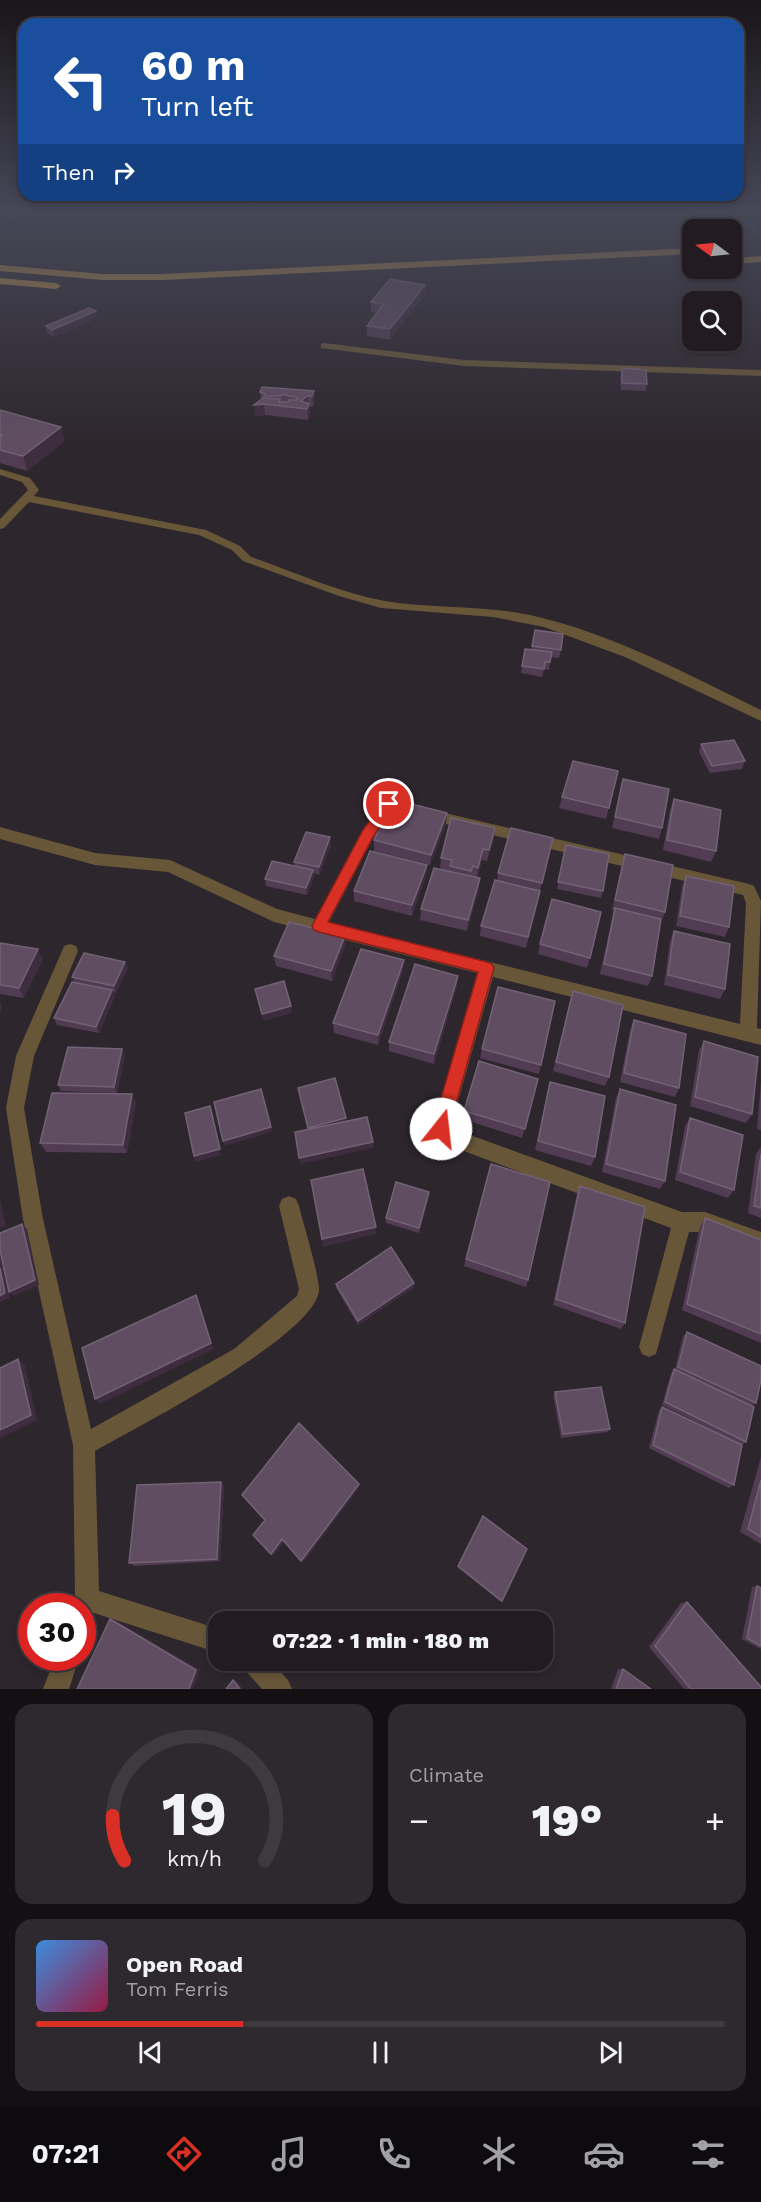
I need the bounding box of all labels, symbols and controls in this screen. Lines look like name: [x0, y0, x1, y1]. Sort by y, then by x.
text: 60 m: [141, 41, 245, 90]
icon: left: [42, 42, 120, 120]
text: Turn left: [141, 91, 253, 123]
icon: right: [107, 156, 140, 189]
text: Then: [42, 160, 95, 185]
north arrow: [682, 219, 742, 279]
map controls: [682, 219, 742, 351]
button: search: [682, 291, 742, 351]
pin: [363, 778, 414, 829]
icon: arrive: [372, 787, 405, 820]
position arrow: [409, 1097, 473, 1161]
speed limit sign: 30: [18, 1593, 96, 1671]
text: 07:22 · 1 min · 180 m: [272, 1628, 489, 1653]
text: Climate: [409, 1763, 484, 1787]
text: 19: [161, 1777, 227, 1850]
text: 19°: [532, 1794, 602, 1847]
text: −: [409, 1801, 429, 1840]
text: +: [705, 1801, 725, 1840]
text: km/h: [166, 1846, 222, 1871]
text: Open Road: [126, 1952, 243, 1977]
text: Tom Ferris: [126, 1977, 229, 2001]
icon: previous: [134, 2036, 167, 2069]
icon: pause: [364, 2036, 397, 2069]
icon: next: [594, 2036, 627, 2069]
icon: directions: [163, 2133, 205, 2175]
icon: music: [268, 2133, 310, 2175]
icon: phone: [373, 2133, 415, 2175]
icon: climate: [478, 2133, 520, 2175]
icon: car: [583, 2133, 625, 2175]
icon: filters: [687, 2133, 729, 2175]
text: 07:21: [31, 2138, 100, 2170]

